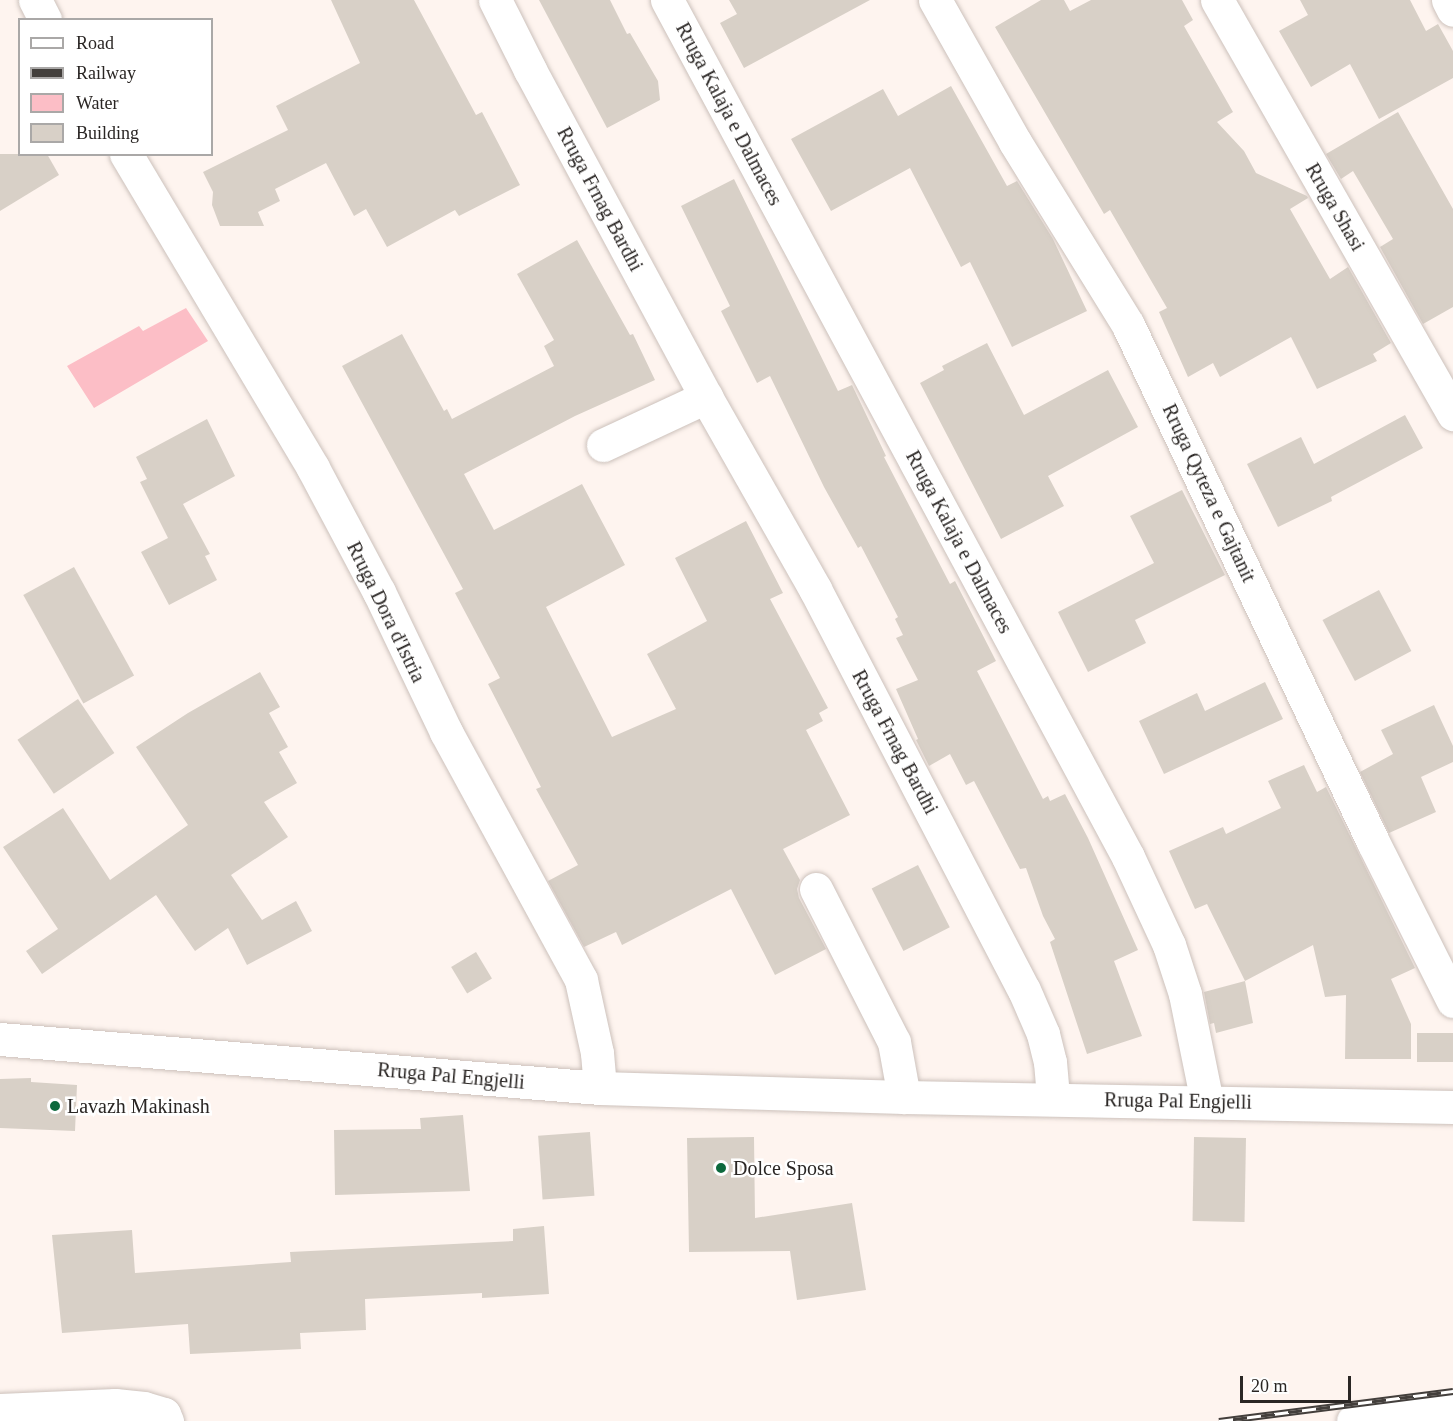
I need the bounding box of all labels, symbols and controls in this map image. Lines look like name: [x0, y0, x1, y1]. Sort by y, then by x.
legend: [18, 18, 213, 156]
street label: Rruga Kalaja e Dalmaces: [671, 18, 787, 210]
text: Road: [76, 33, 114, 53]
text: Railway: [76, 63, 136, 83]
text: Water: [76, 93, 119, 113]
text: Building: [76, 123, 139, 143]
street label: Rruga Frnag Bardhi: [552, 123, 648, 275]
street label: Rruga Shasi: [1300, 159, 1370, 255]
street label: Rruga Qyteza e Gajtanit: [1157, 400, 1261, 586]
street label: Rruga Kalaja e Dalmaces: [901, 446, 1017, 638]
street label: Rruga Dora d'Istria: [342, 538, 430, 686]
street label: Rruga Frnag Bardhi: [847, 666, 943, 818]
street label: Rruga Pal Engjelli: [376, 1058, 526, 1094]
street label: Rruga Pal Engjelli: [1104, 1088, 1252, 1114]
place label: Lavazh Makinash: [67, 1094, 210, 1118]
marker: Lavazh Makinash: [48, 1099, 62, 1113]
place label: Dolce Sposa: [733, 1156, 834, 1180]
marker: Dolce Sposa: [714, 1161, 728, 1175]
scale bar: [1243, 1364, 1354, 1402]
text: 20 m: [1251, 1376, 1288, 1396]

